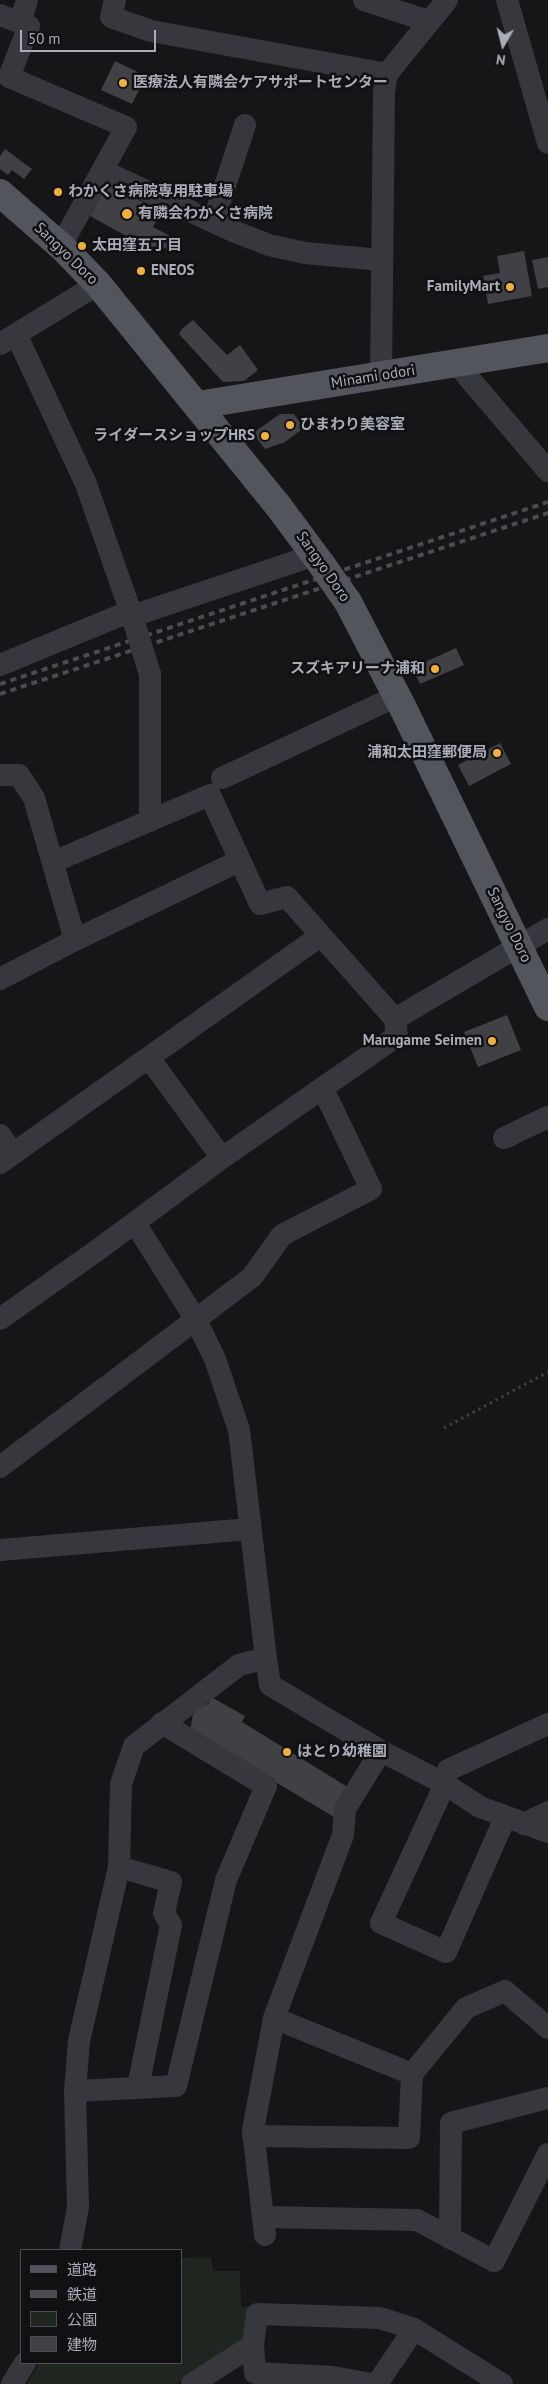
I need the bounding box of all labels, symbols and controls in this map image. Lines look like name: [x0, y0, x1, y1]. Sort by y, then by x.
scale bar: [22, 20, 159, 52]
north arrow: [478, 20, 528, 70]
text: 50 m: [28, 29, 61, 48]
text: N: [495, 50, 507, 69]
place label: 医療法人有隣会ケアサポートセンター: [133, 74, 388, 92]
marker: 医療法人有隣会ケアサポートセンター: [117, 77, 129, 89]
place label: わかくさ病院専用駐車場: [68, 183, 233, 201]
marker: わかくさ病院専用駐車場: [52, 186, 64, 198]
place label: 有隣会わかくさ病院: [138, 205, 273, 223]
marker: 有隣会わかくさ病院: [120, 207, 134, 221]
street label: Sangyo Doro: [30, 219, 102, 289]
place label: 太田窪五丁目: [92, 237, 182, 255]
marker: 太田窪五丁目: [76, 240, 88, 252]
place label: ENEOS: [151, 262, 195, 280]
marker: ENEOS: [135, 265, 147, 277]
place label: FamilyMart: [427, 278, 500, 296]
marker: FamilyMart: [504, 281, 516, 293]
street label: Minami odori: [330, 361, 416, 393]
place label: ひまわり美容室: [300, 416, 405, 434]
marker: ひまわり美容室: [284, 419, 296, 431]
place label: ライダースショップHRS: [93, 427, 255, 445]
marker: ライダースショップHRS: [259, 430, 271, 442]
street label: Sangyo Doro: [292, 528, 354, 606]
place label: スズキアリーナ浦和: [290, 660, 425, 678]
marker: スズキアリーナ浦和: [429, 663, 441, 675]
place label: 浦和太田窪郵便局: [367, 744, 487, 762]
marker: 浦和太田窪郵便局: [491, 747, 503, 759]
street label: Sangyo Doro: [483, 884, 535, 966]
place label: Marugame Seimen: [363, 1032, 482, 1050]
marker: Marugame Seimen: [486, 1035, 498, 1047]
place label: はとり幼稚園: [297, 1743, 387, 1761]
marker: はとり幼稚園: [281, 1746, 293, 1758]
legend: [20, 2249, 182, 2364]
text: 道路: [67, 2260, 97, 2279]
text: 鉄道: [67, 2285, 97, 2304]
text: 公園: [67, 2310, 97, 2329]
text: 建物: [67, 2335, 97, 2354]

